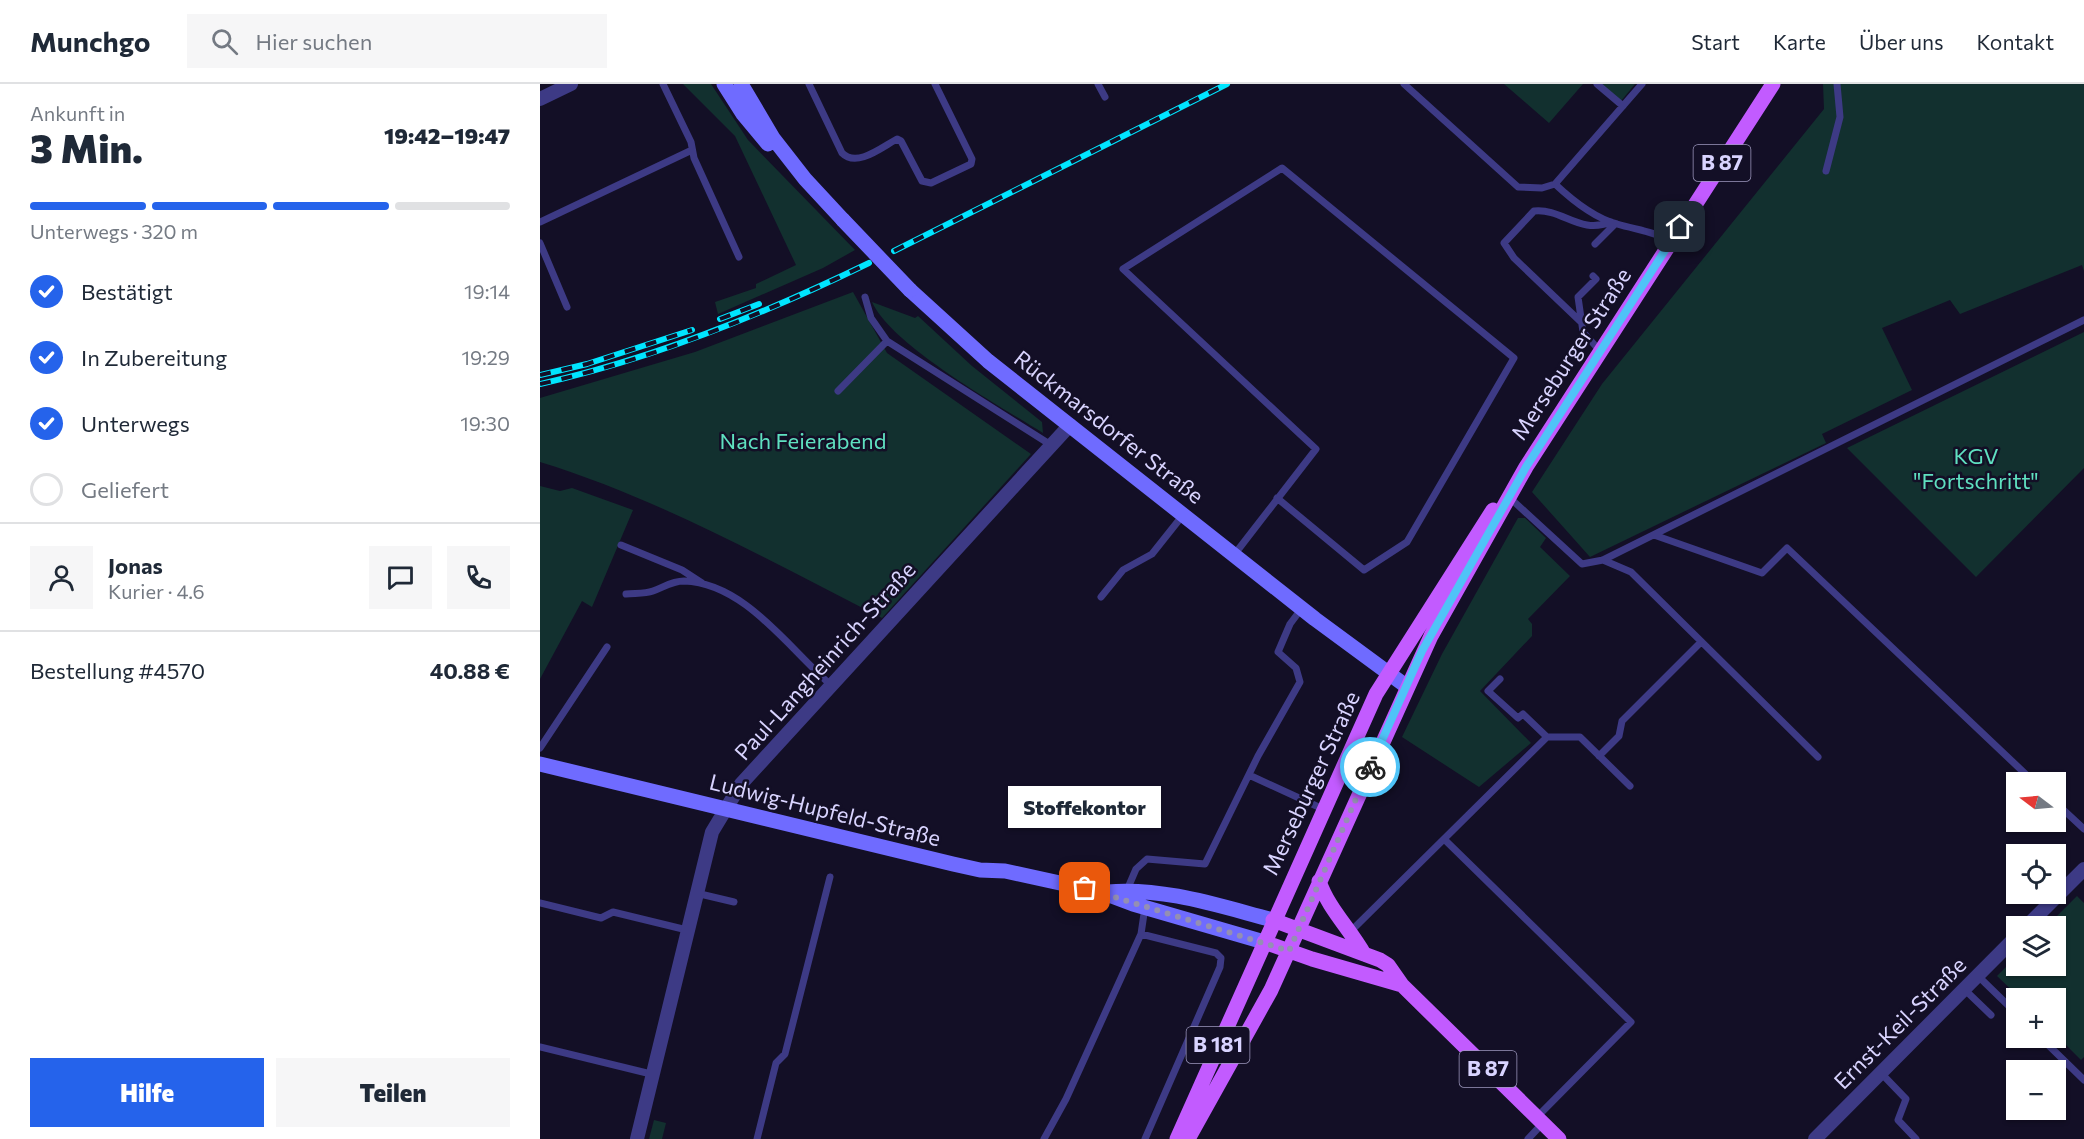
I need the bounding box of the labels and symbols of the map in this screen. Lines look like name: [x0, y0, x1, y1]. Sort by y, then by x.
road number: B 87: [1694, 145, 1750, 181]
pin: [1654, 201, 1705, 252]
street label: Merseburger Straße: [1505, 263, 1636, 445]
street label: Rückmarsdorfer Straße: [1009, 344, 1209, 509]
park label: Nach Feierabend: [720, 427, 886, 454]
park label: KGV "Fortschritt": [1913, 442, 2039, 494]
street label: Paul-Langheinrich-Straße: [728, 556, 921, 765]
street label: Merseburger Straße: [1256, 687, 1365, 879]
courier: [1340, 737, 1400, 797]
street label: Ludwig-Hupfeld-Straße: [707, 768, 944, 851]
north arrow: [2006, 772, 2066, 832]
callout: Stoffekontor: [1008, 786, 1162, 828]
pin: [1059, 862, 1110, 913]
street label: Ernst-Keil-Straße: [1828, 951, 1971, 1094]
road number: B 181: [1186, 1027, 1250, 1063]
road number: B 87: [1460, 1051, 1516, 1087]

